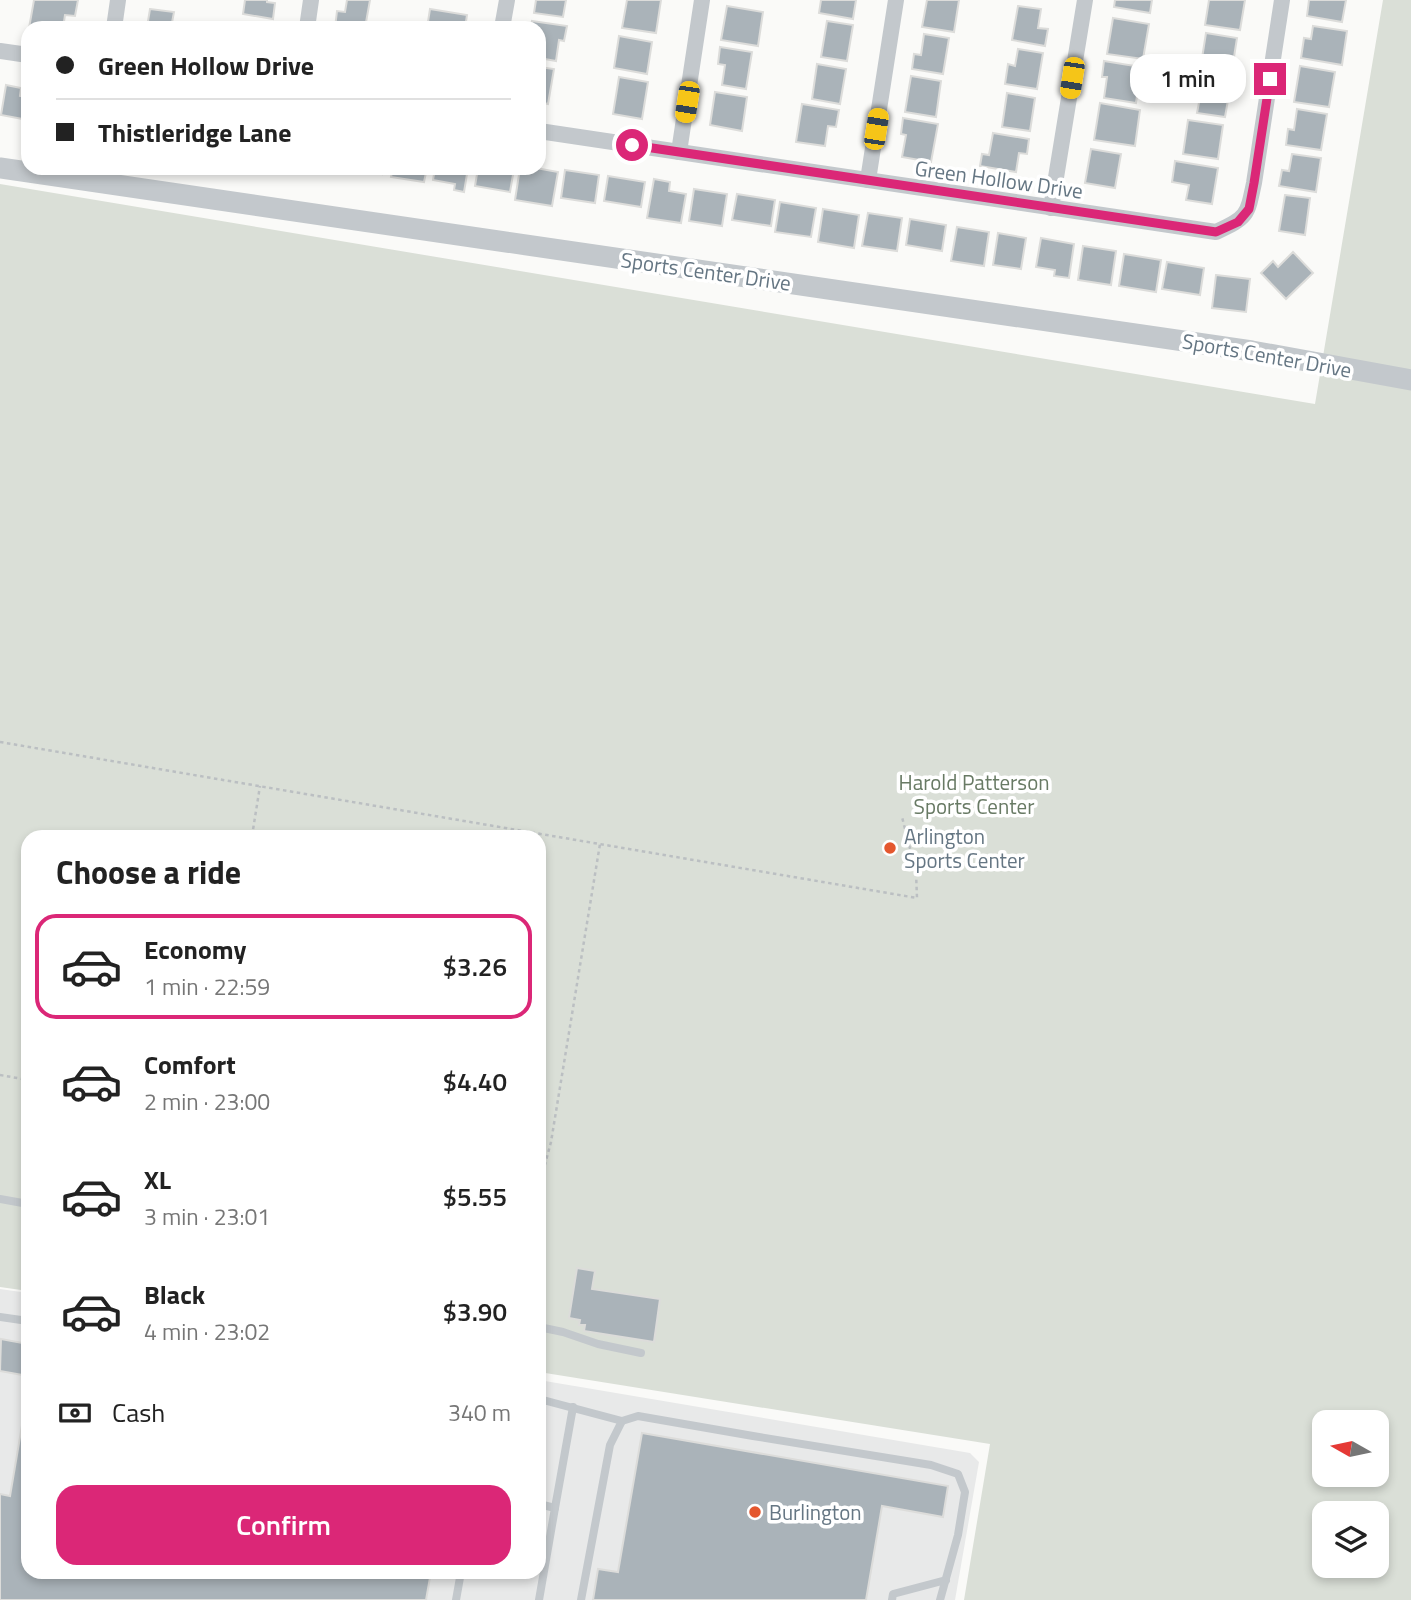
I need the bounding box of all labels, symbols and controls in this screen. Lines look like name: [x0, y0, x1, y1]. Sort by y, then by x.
text: Green Hollow Drive: [98, 46, 314, 85]
callout: 1 min: [1130, 55, 1246, 104]
car: [1059, 56, 1086, 100]
text: 1 min: [1160, 61, 1216, 96]
route end: [1254, 63, 1286, 95]
car: [674, 80, 701, 124]
car: [863, 107, 890, 151]
text: Thistleridge Lane: [98, 113, 292, 152]
route start: [616, 129, 648, 161]
street label: Green Hollow Drive: [913, 151, 1085, 207]
street label: Sports Center Drive: [619, 243, 793, 299]
street label: Sports Center Drive: [1180, 324, 1354, 386]
park label: Harold Patterson Sports Center: [898, 766, 1050, 822]
place label: Arlington Sports Center: [904, 820, 1025, 876]
marker: Arlington Sports Center: [882, 840, 898, 856]
text: Choose a ride: [56, 848, 241, 896]
text: Economy: [144, 930, 246, 969]
icon: car: [60, 935, 123, 998]
text: $3.26: [443, 947, 507, 986]
text: 1 min · 22:59: [144, 969, 270, 1004]
text: Comfort: [144, 1045, 236, 1084]
icon: car: [60, 1050, 123, 1113]
text: $4.40: [443, 1062, 507, 1101]
text: 2 min · 23:00: [144, 1084, 270, 1119]
text: XL: [144, 1160, 171, 1199]
icon: car: [60, 1165, 123, 1228]
text: $5.55: [443, 1177, 507, 1216]
text: 3 min · 23:01: [144, 1199, 270, 1234]
text: Black: [144, 1275, 205, 1314]
icon: car: [60, 1280, 123, 1343]
text: $3.90: [443, 1292, 507, 1331]
text: 4 min · 23:02: [144, 1314, 270, 1349]
text: Cash: [112, 1393, 165, 1432]
icon: cash: [56, 1394, 94, 1432]
text: 340 m: [448, 1395, 511, 1430]
north arrow: [1312, 1410, 1390, 1488]
map controls: [1312, 1410, 1389, 1578]
button: Confirm: [56, 1485, 511, 1565]
place label: Burlington: [769, 1496, 862, 1528]
button: layers: [1312, 1501, 1389, 1578]
marker: Burlington: [747, 1504, 763, 1520]

